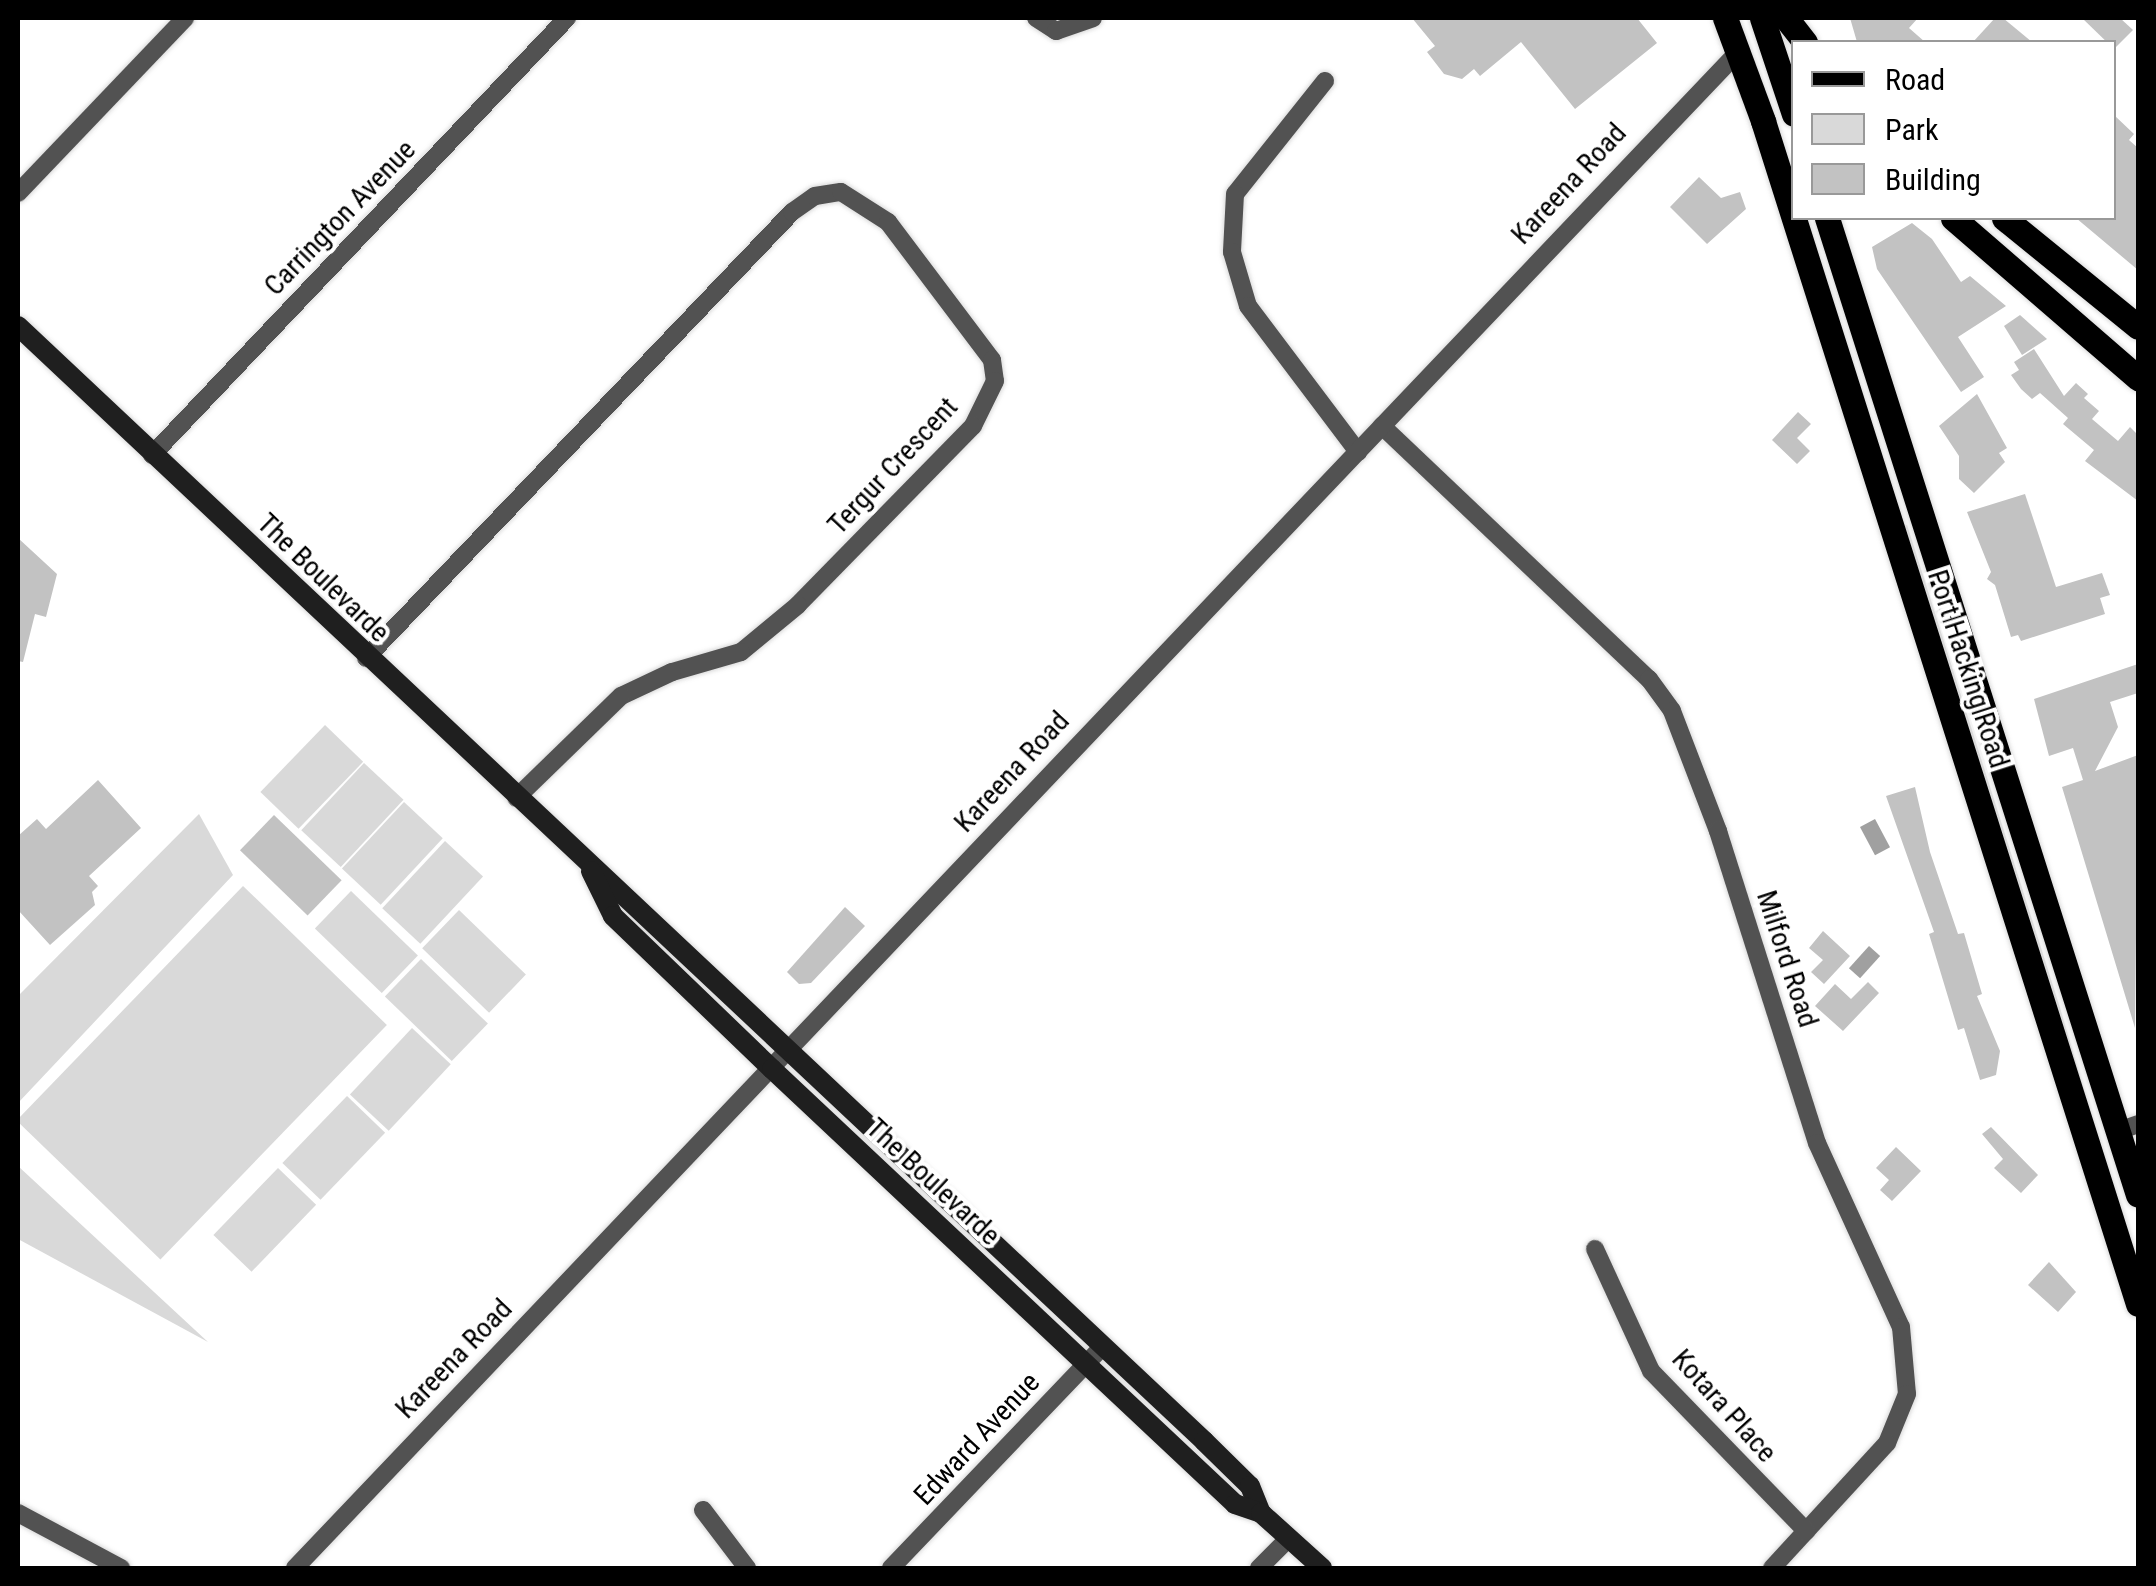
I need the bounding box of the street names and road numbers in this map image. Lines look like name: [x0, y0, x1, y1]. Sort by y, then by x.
street label: Kareena Road: [1505, 117, 1633, 251]
street label: Carrington Avenue: [257, 133, 423, 303]
street label: Tergur Crescent: [821, 391, 965, 541]
street label: The Boulevarde: [250, 507, 396, 649]
street label: Port Hacking Road: [1920, 566, 2016, 772]
street label: Kareena Road: [948, 705, 1076, 839]
street label: Milford Road: [1749, 886, 1825, 1032]
street label: The Boulevarde: [859, 1112, 1007, 1252]
street label: Kareena Road: [389, 1292, 519, 1426]
street label: Kotara Place: [1665, 1343, 1783, 1469]
street label: Edward Avenue: [907, 1366, 1047, 1512]

